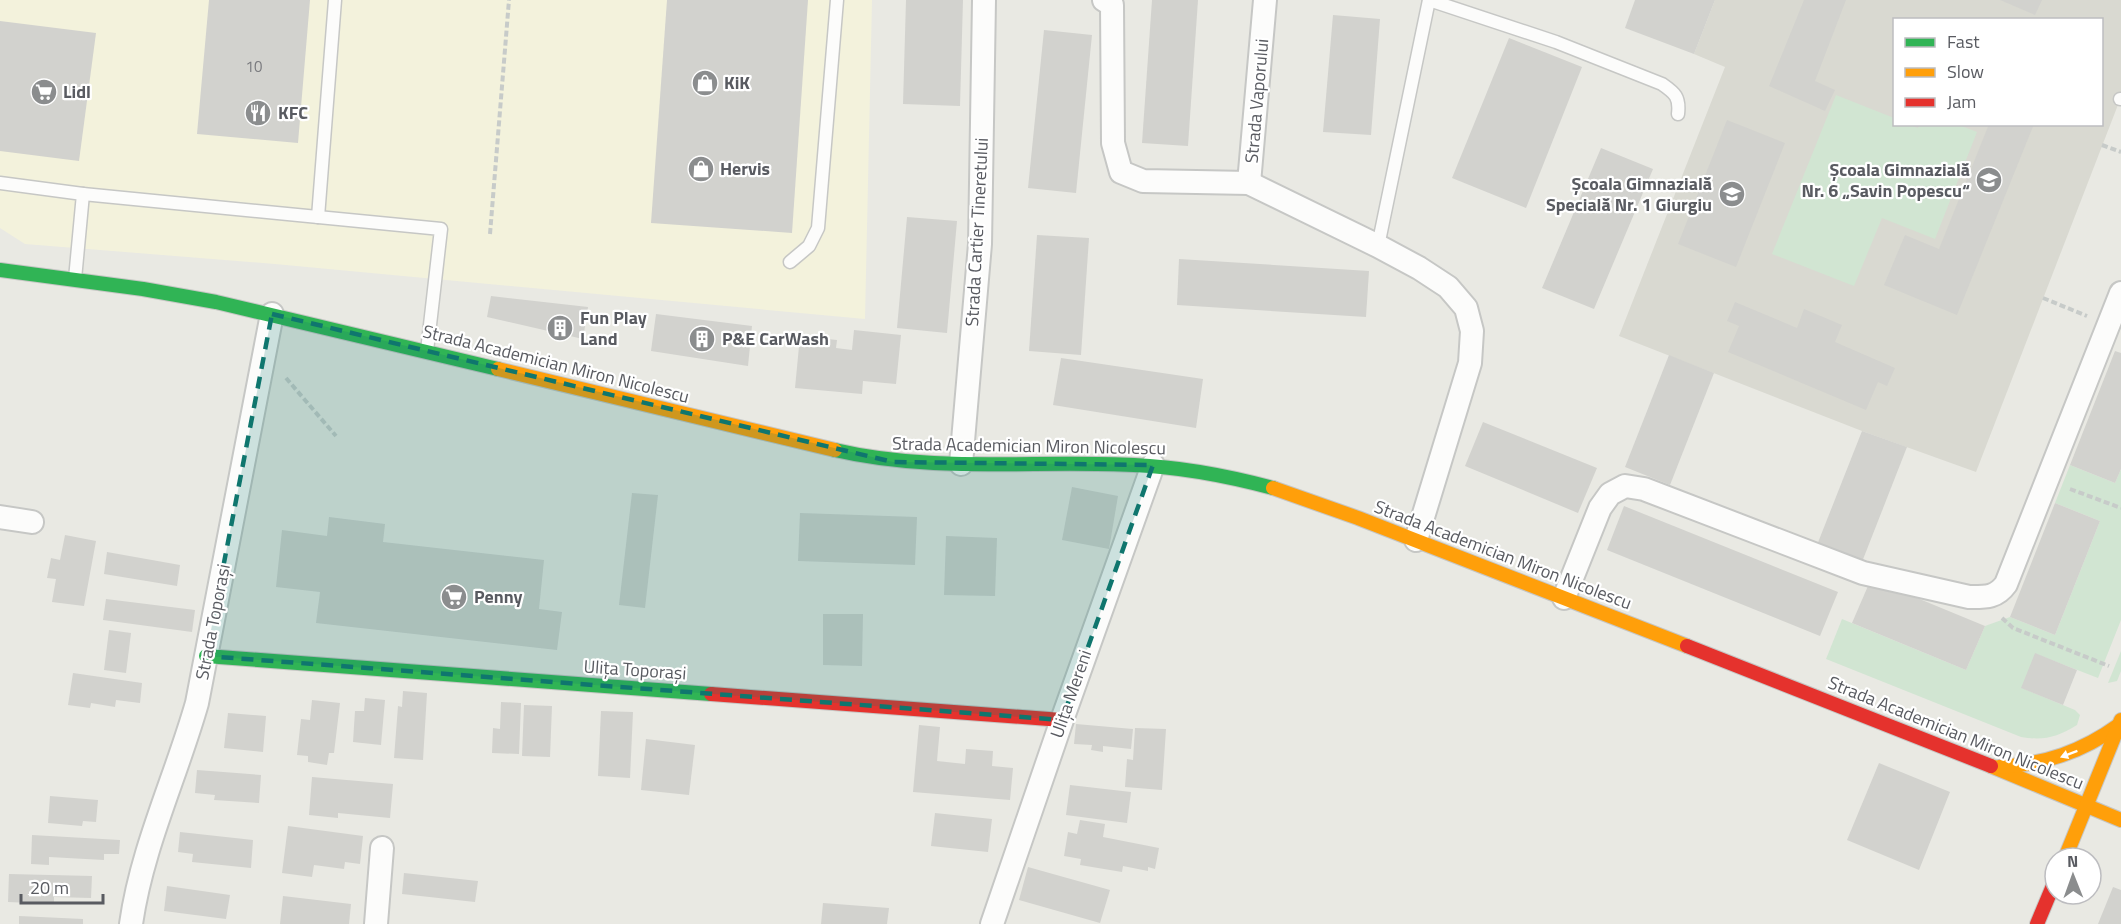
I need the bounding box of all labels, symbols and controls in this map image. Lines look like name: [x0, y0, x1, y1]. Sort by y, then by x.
legend: [1893, 18, 2103, 126]
text: Fast: [1947, 28, 1980, 55]
street label: Strada Vaporului: [1238, 37, 1275, 164]
house number: 10: [246, 55, 262, 78]
text: Slow: [1947, 58, 1984, 85]
shop icon: KiK: [690, 68, 720, 98]
place label: KiK: [724, 69, 750, 96]
supermarket icon: Lidl: [29, 77, 59, 107]
place label: Lidl: [63, 78, 91, 105]
text: Jam: [1947, 88, 1976, 115]
restaurant icon: KFC: [243, 98, 273, 128]
place label: KFC: [278, 99, 308, 126]
street label: Strada Cartier Tineretului: [958, 137, 995, 327]
shop icon: Hervis: [686, 154, 716, 184]
place label: Hervis: [720, 155, 770, 182]
place label: Școala Gimnazială Nr. 6 „Savin Popescu“: [1802, 156, 1970, 204]
school or university icon: Școala Gimnazială Nr. 6 „Savin Popescu“: [1974, 165, 2004, 195]
place label: Școala Gimnazială Specială Nr. 1 Giurgiu: [1546, 170, 1712, 218]
school or university icon: Școala Gimnazială Specială Nr. 1 Giurgiu: [1717, 179, 1747, 209]
place label: Fun Play Land: [580, 304, 647, 352]
building icon: Fun Play Land: [545, 313, 575, 343]
street label: Strada Academician Miron Nicolescu: [420, 317, 692, 410]
building icon: P&E CarWash: [687, 324, 717, 354]
place label: P&E CarWash: [722, 325, 829, 352]
street label: Strada Academician Miron Nicolescu: [892, 430, 1166, 461]
street label: Strada Academician Miron Nicolescu: [1371, 493, 1636, 616]
street label: Strada Toporași: [188, 562, 237, 682]
supermarket icon: Penny: [439, 582, 469, 612]
place label: Penny: [474, 583, 523, 610]
street label: Ulița Mereni: [1043, 646, 1098, 742]
street label: Ulița Toporași: [583, 652, 687, 687]
street label: Strada Academician Miron Nicolescu: [1824, 669, 2088, 796]
one-way arrow: [2060, 750, 2078, 759]
north arrow: [2043, 846, 2103, 906]
text: N: [2067, 849, 2078, 873]
scale bar: [21, 867, 104, 905]
text: 20 m: [30, 874, 69, 901]

